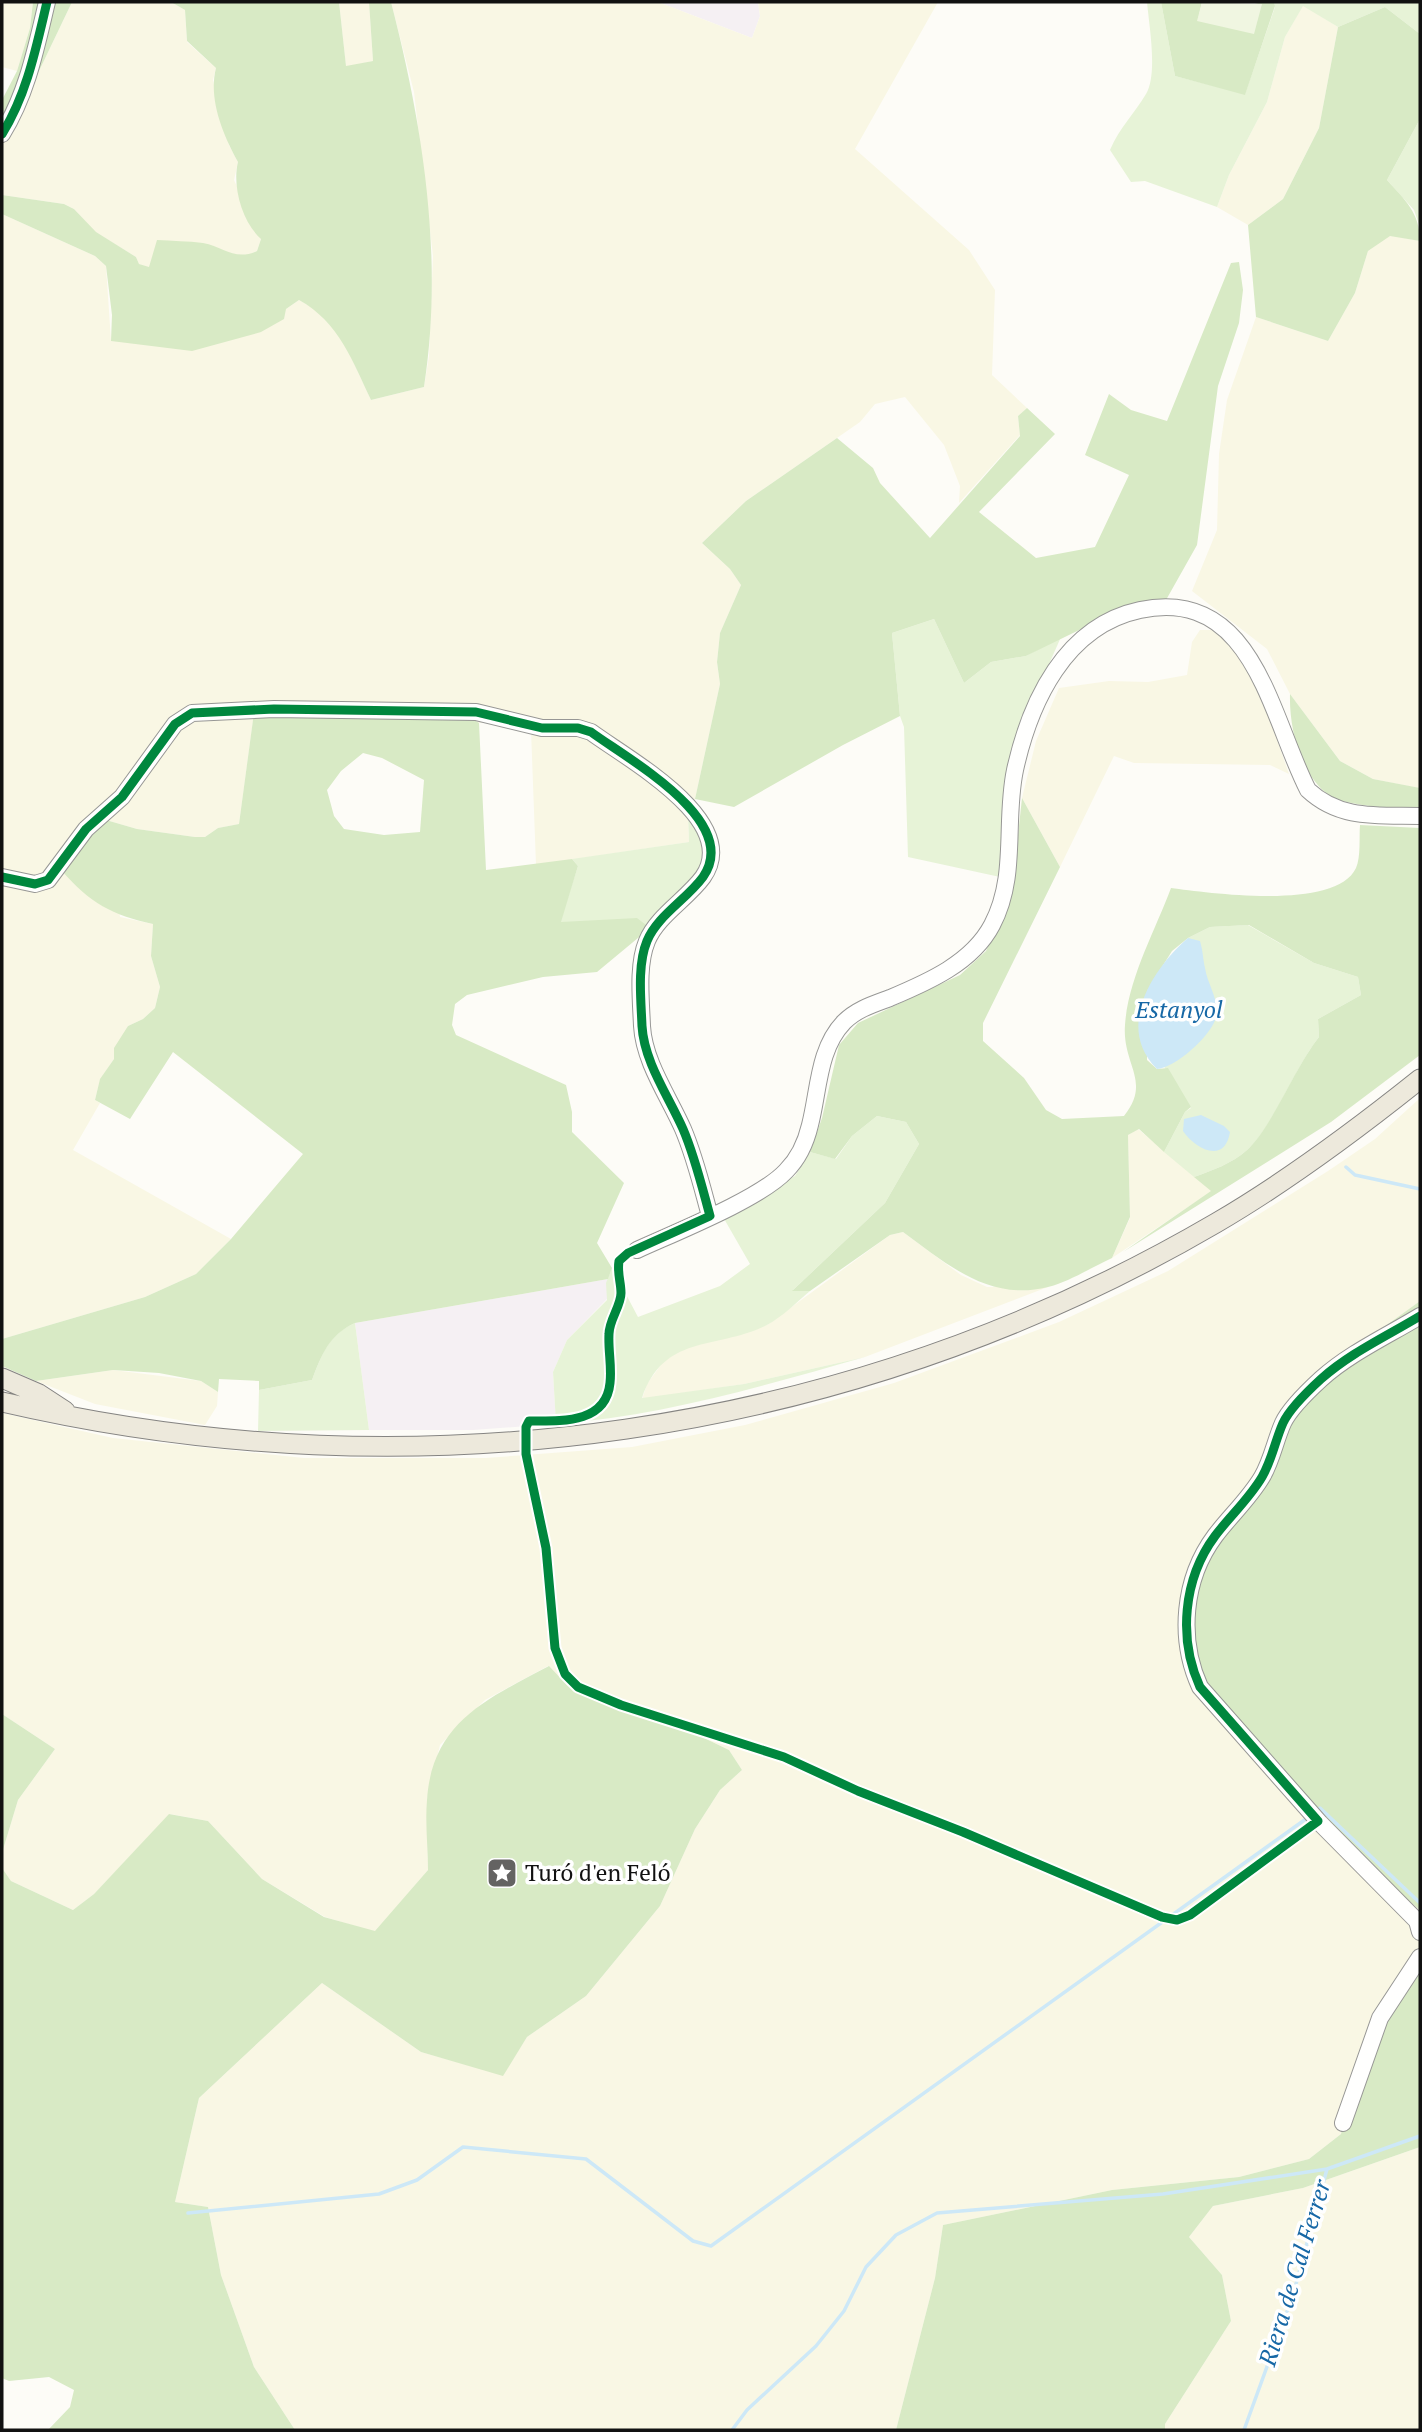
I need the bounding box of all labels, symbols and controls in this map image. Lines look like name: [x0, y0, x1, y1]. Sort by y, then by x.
water label: Estanyol: [1134, 993, 1223, 1025]
place icon: Turó d'en Feló: [485, 1856, 519, 1890]
place label: Turó d'en Feló: [525, 1857, 670, 1888]
water label: Riera de Cal Ferrer: [1250, 2174, 1338, 2370]

